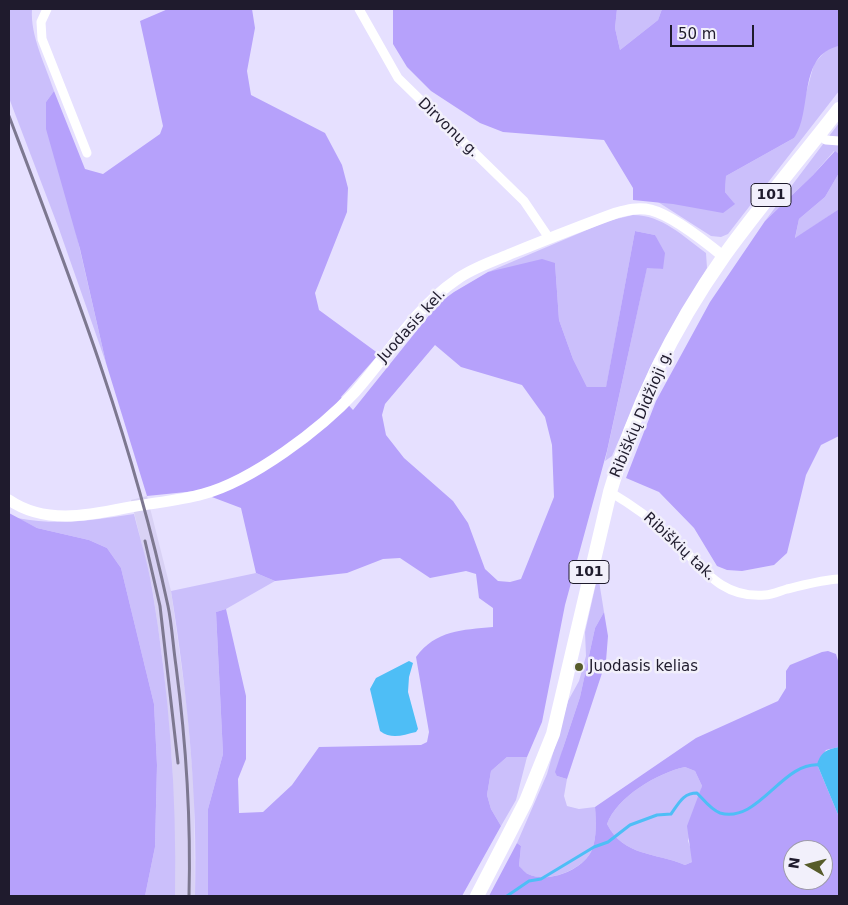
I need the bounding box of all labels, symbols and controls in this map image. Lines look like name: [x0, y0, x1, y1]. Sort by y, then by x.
scale bar: [673, 15, 757, 47]
text: 50 m: [678, 25, 716, 43]
street label: Dirvonų g.: [414, 94, 482, 162]
road number: 101: [751, 184, 791, 206]
street label: Juodasis kel.: [374, 286, 450, 366]
street label: Ribiškių Didžioji g.: [607, 347, 677, 481]
street label: Ribiškių tak.: [639, 509, 719, 585]
road number: 101: [569, 560, 609, 584]
place label: Juodasis kelias: [589, 658, 698, 676]
marker: Juodasis kelias: [573, 661, 585, 673]
north arrow: [783, 840, 833, 890]
text: N: [785, 856, 803, 870]

